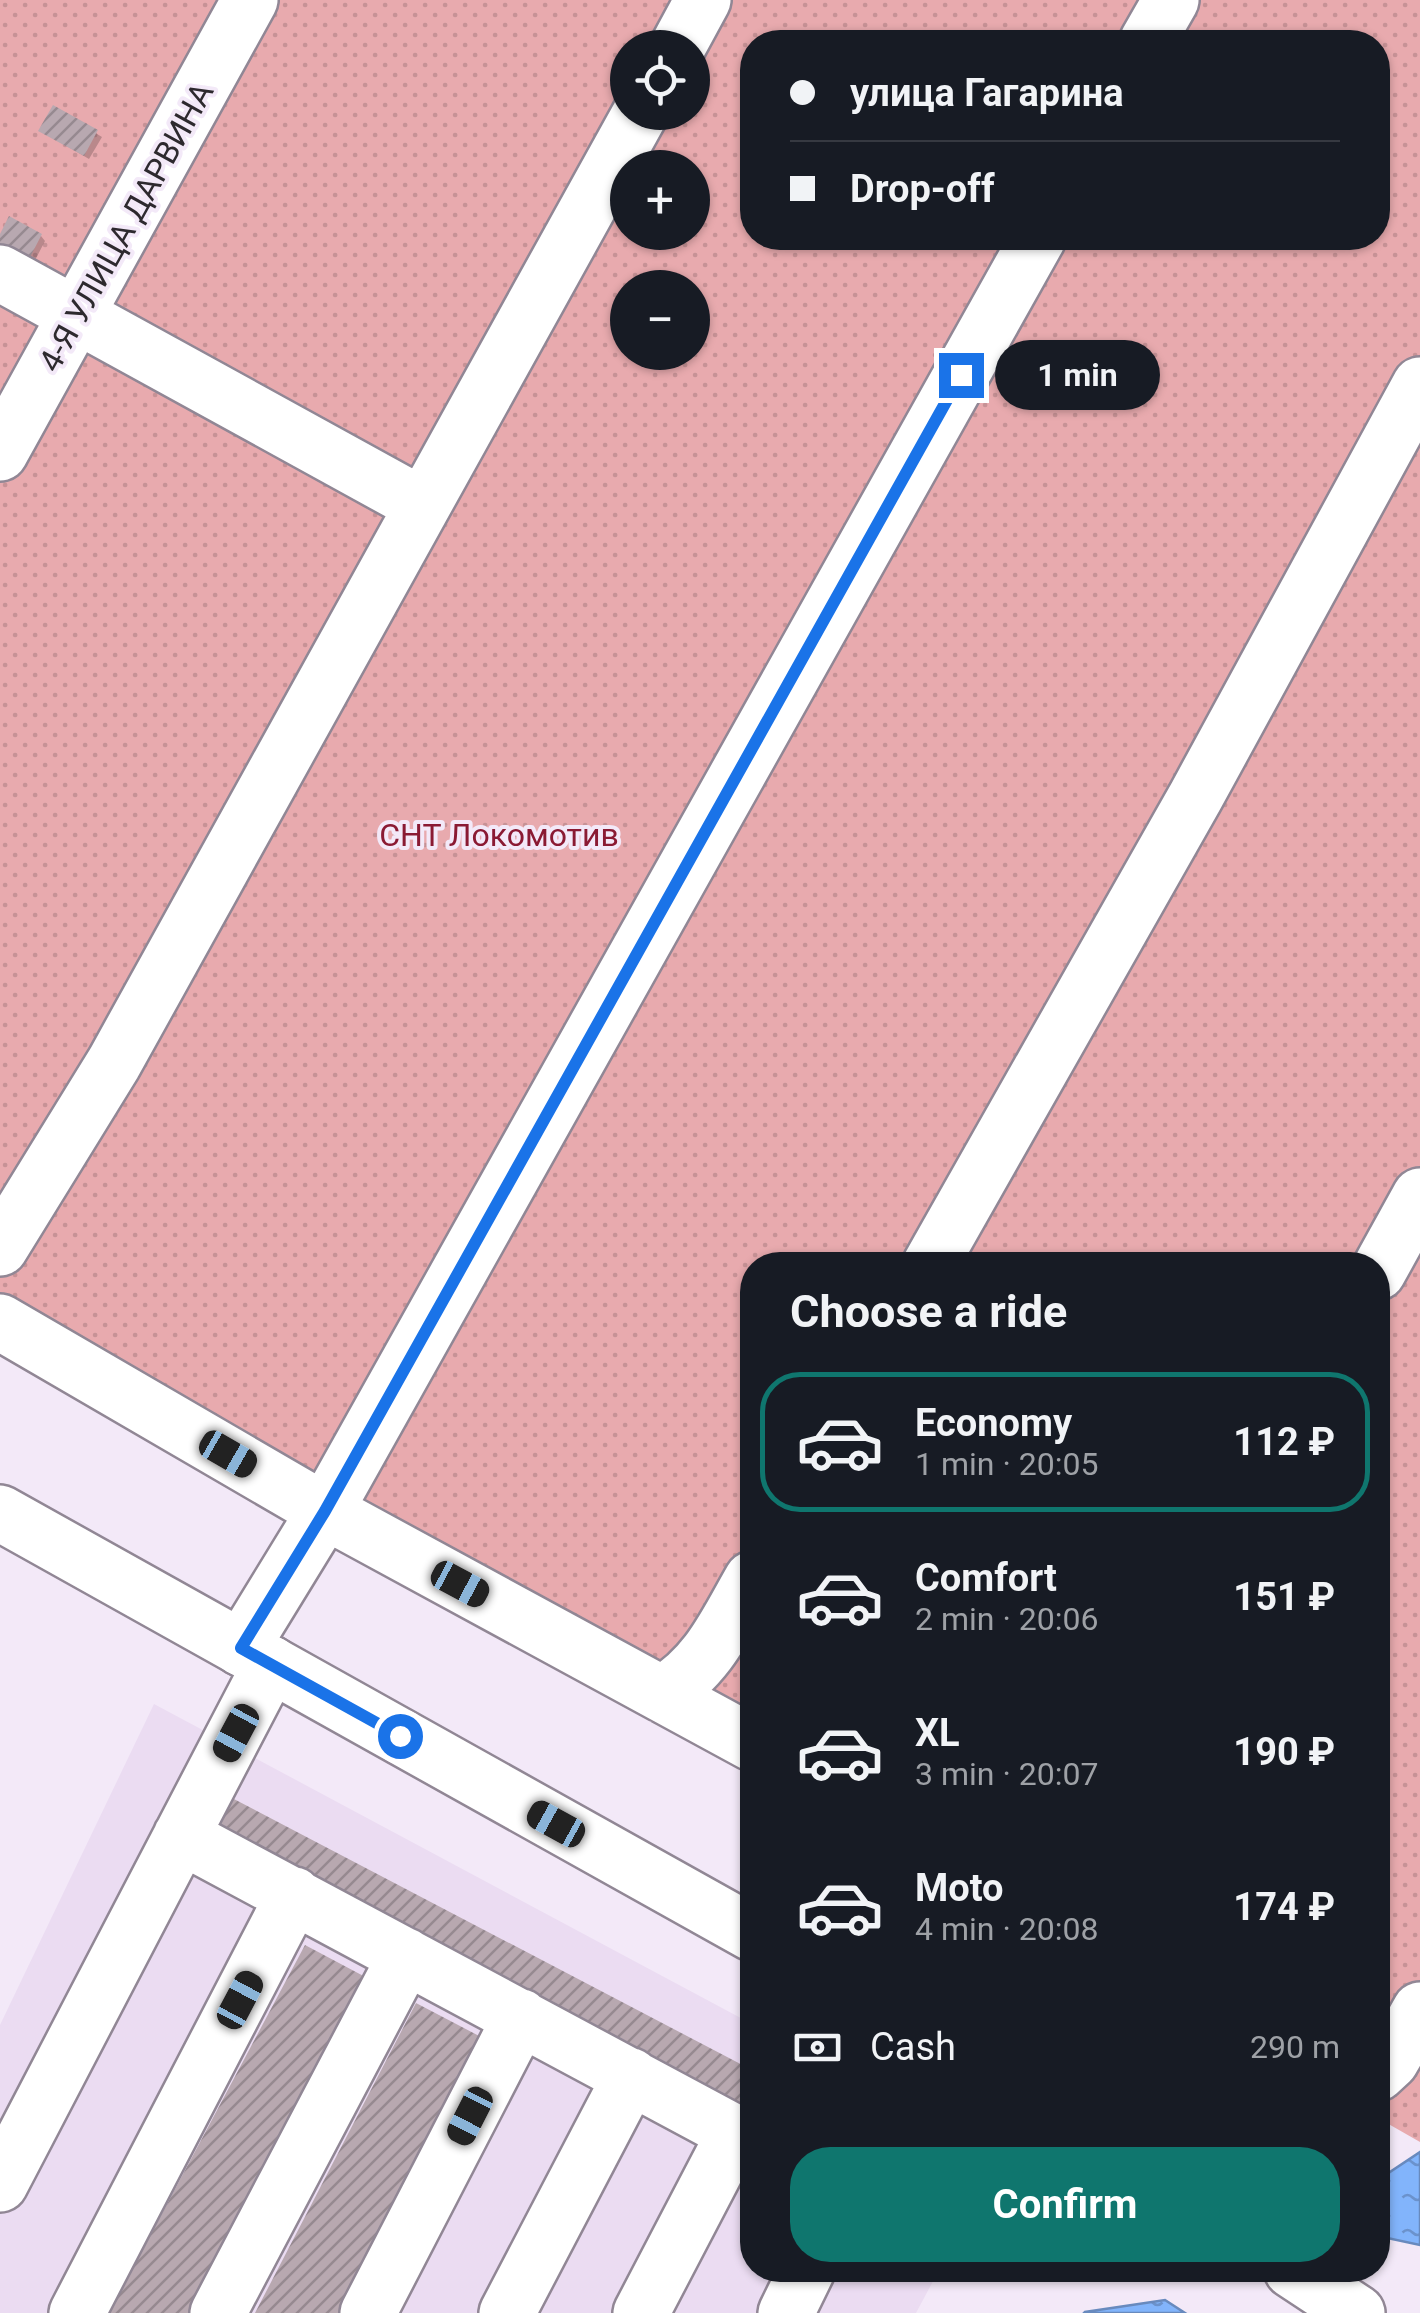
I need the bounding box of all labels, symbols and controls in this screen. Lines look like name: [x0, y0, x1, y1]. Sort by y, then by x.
map controls: [610, 30, 710, 370]
button: locate: [610, 30, 710, 130]
text: улица Гагарина: [850, 71, 1124, 115]
street label: 4-Я УЛИЦА ДАРВИНА: [31, 76, 221, 378]
button: +: [610, 150, 710, 250]
text: Drop-off: [850, 167, 995, 211]
button: −: [610, 270, 710, 370]
callout: 1 min: [996, 340, 1161, 410]
route end: [939, 353, 984, 398]
text: 1 min: [1037, 356, 1118, 394]
park label: СНТ Локомотив: [379, 816, 619, 854]
text: Choose a ride: [790, 1285, 1067, 1338]
icon: car: [795, 1397, 885, 1487]
text: Economy: [915, 1401, 1072, 1445]
text: 112 ₽: [1233, 1420, 1335, 1464]
car: [195, 1426, 261, 1482]
text: 1 min · 20:05: [915, 1445, 1098, 1483]
icon: car: [795, 1552, 885, 1642]
text: Comfort: [915, 1556, 1057, 1600]
car: [426, 1557, 494, 1611]
text: 151 ₽: [1233, 1575, 1335, 1619]
text: 2 min · 20:06: [915, 1600, 1098, 1638]
car: [209, 1699, 263, 1767]
icon: car: [795, 1707, 885, 1797]
text: XL: [915, 1711, 960, 1755]
route start: [378, 1714, 423, 1759]
text: 190 ₽: [1233, 1730, 1335, 1774]
text: 3 min · 20:07: [915, 1755, 1098, 1793]
car: [522, 1796, 590, 1852]
icon: car: [795, 1862, 885, 1952]
text: Moto: [915, 1866, 1004, 1910]
text: 174 ₽: [1233, 1885, 1335, 1929]
text: 4 min · 20:08: [915, 1910, 1098, 1948]
car: [213, 1966, 267, 2034]
icon: cash: [790, 2020, 845, 2075]
text: Cash: [870, 2025, 956, 2069]
text: 290 m: [1250, 2028, 1340, 2066]
car: [443, 2082, 497, 2150]
button: Confirm: [790, 2147, 1340, 2262]

